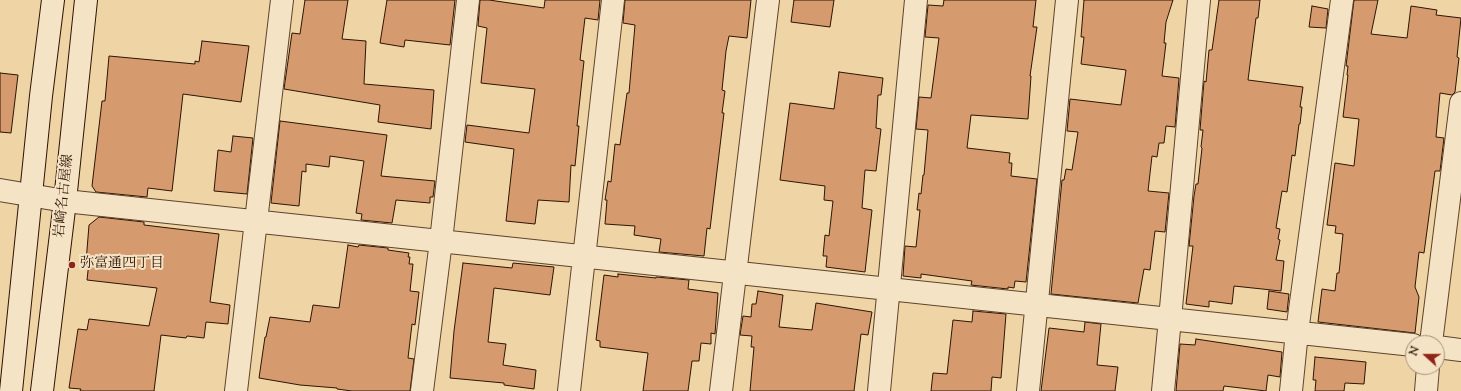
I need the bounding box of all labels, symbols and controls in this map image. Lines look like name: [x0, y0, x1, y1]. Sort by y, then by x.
street label: 岩崎名古屋線: [52, 153, 78, 239]
place label: 弥富通四丁目: [80, 257, 164, 273]
marker: 弥富通四丁目: [67, 260, 77, 270]
north arrow: [1405, 335, 1445, 375]
text: N: [1406, 344, 1424, 358]

